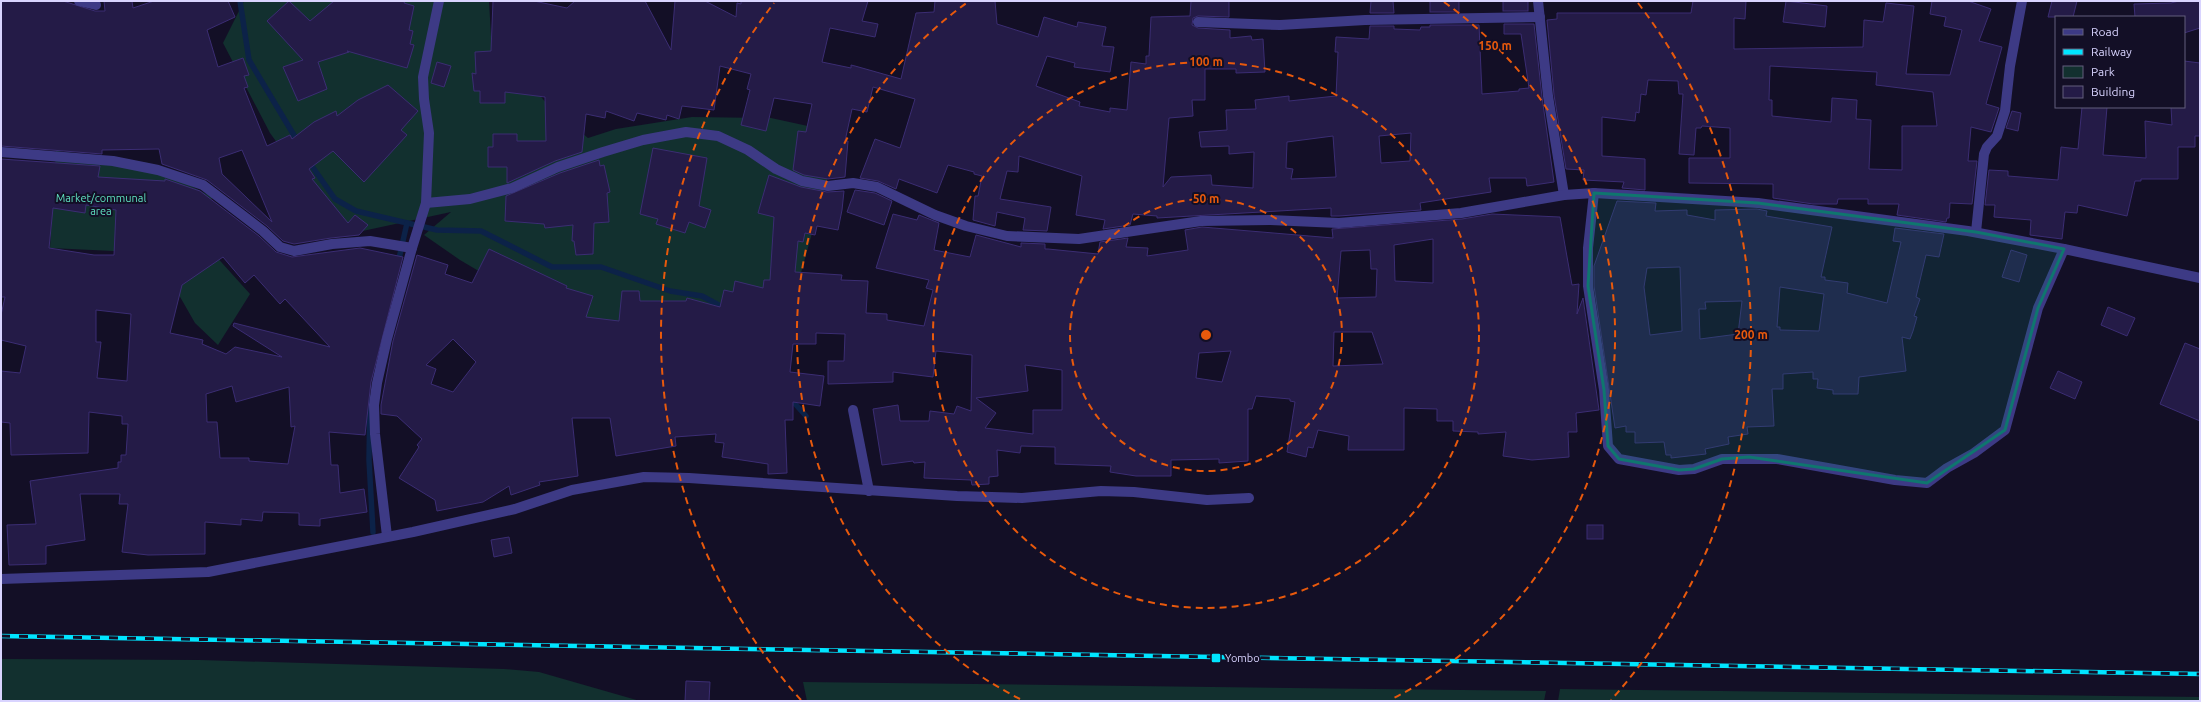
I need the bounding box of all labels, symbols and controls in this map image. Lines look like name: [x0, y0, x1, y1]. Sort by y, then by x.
legend: [2055, 16, 2185, 108]
text: Road: [2091, 25, 2119, 38]
text: 150 m: [1478, 39, 1512, 52]
text: Railway: [2091, 45, 2132, 58]
text: 100 m: [1189, 55, 1223, 68]
text: Park: [2091, 65, 2115, 78]
text: Building: [2091, 85, 2135, 98]
park label: Market/communal area: [56, 192, 146, 217]
text: 50 m: [1193, 192, 1219, 205]
centre of rings: [1199, 328, 1213, 342]
text: 200 m: [1734, 328, 1768, 341]
marker: Yombo: [1210, 652, 1222, 664]
place label: Yombo: [1225, 652, 1260, 664]

